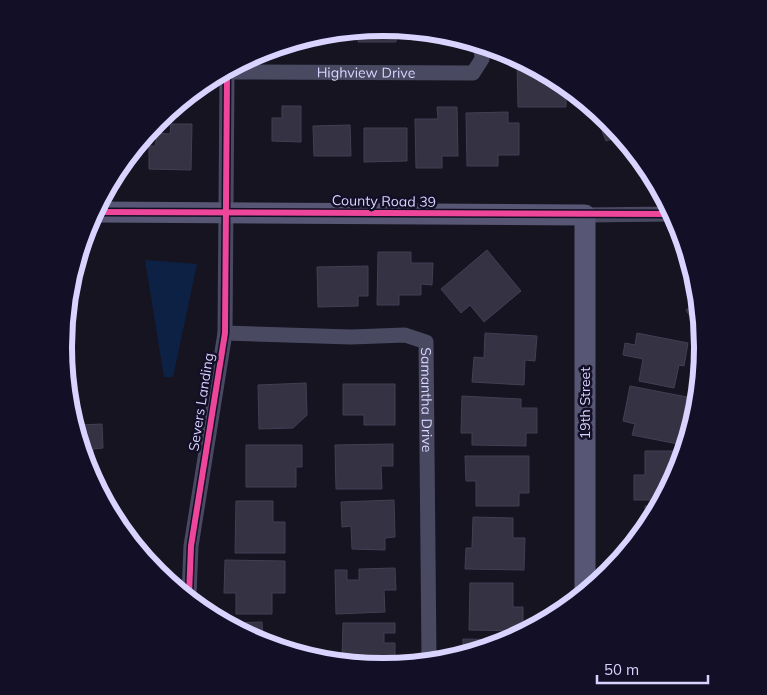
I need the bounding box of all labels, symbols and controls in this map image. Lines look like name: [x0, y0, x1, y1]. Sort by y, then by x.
street label: Highview Drive: [317, 63, 415, 82]
street label: County Road 39: [332, 191, 436, 211]
street label: Samantha Drive: [417, 347, 436, 452]
street label: Severs Landing: [184, 351, 218, 453]
street label: 19th Street: [576, 367, 594, 439]
scale bar: [597, 652, 708, 684]
text: 50 m: [604, 660, 639, 679]

